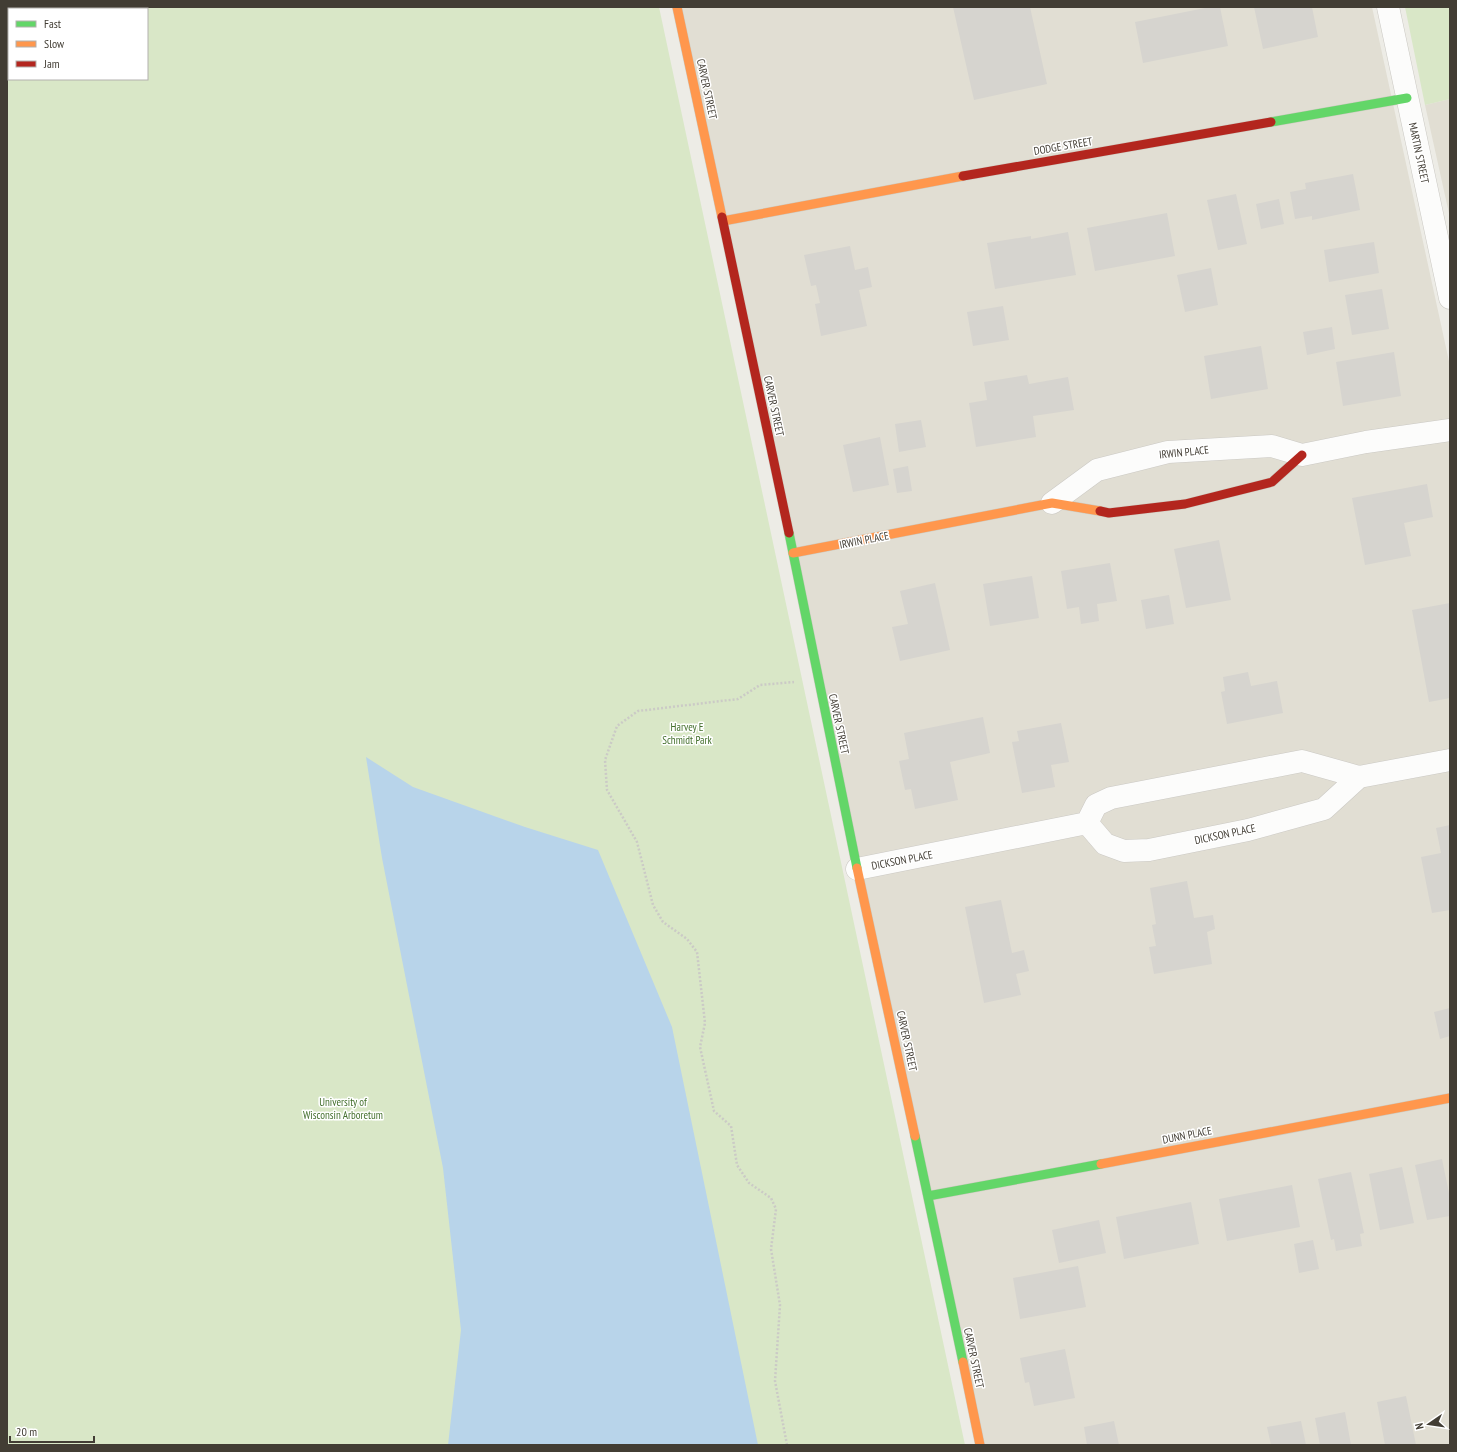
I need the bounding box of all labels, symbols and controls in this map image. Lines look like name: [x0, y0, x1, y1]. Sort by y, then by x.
legend: [8, 8, 148, 80]
text: Fast: [44, 16, 62, 31]
text: Slow: [44, 36, 65, 51]
text: Jam: [43, 56, 60, 71]
street label: CARVER STREET: [694, 57, 720, 121]
street label: MARTIN STREET: [1406, 121, 1432, 185]
street label: DODGE STREET: [1033, 134, 1094, 158]
street label: CARVER STREET: [761, 374, 787, 438]
street label: IRWIN PLACE: [1158, 442, 1210, 462]
street label: IRWIN PLACE: [838, 528, 890, 552]
street label: CARVER STREET: [826, 692, 852, 756]
park label: Harvey E Schmidt Park: [662, 720, 712, 747]
street label: DICKSON PLACE: [1193, 821, 1257, 847]
street label: DICKSON PLACE: [870, 847, 934, 873]
street label: CARVER STREET: [894, 1009, 920, 1073]
park label: University of Wisconsin Arboretum: [303, 1095, 383, 1122]
street label: DUNN PLACE: [1161, 1123, 1213, 1147]
street label: CARVER STREET: [961, 1326, 987, 1390]
north arrow: [1409, 1404, 1449, 1444]
scale bar: [10, 1418, 94, 1444]
text: N: [1412, 1422, 1427, 1431]
text: 20 m: [16, 1424, 37, 1439]

